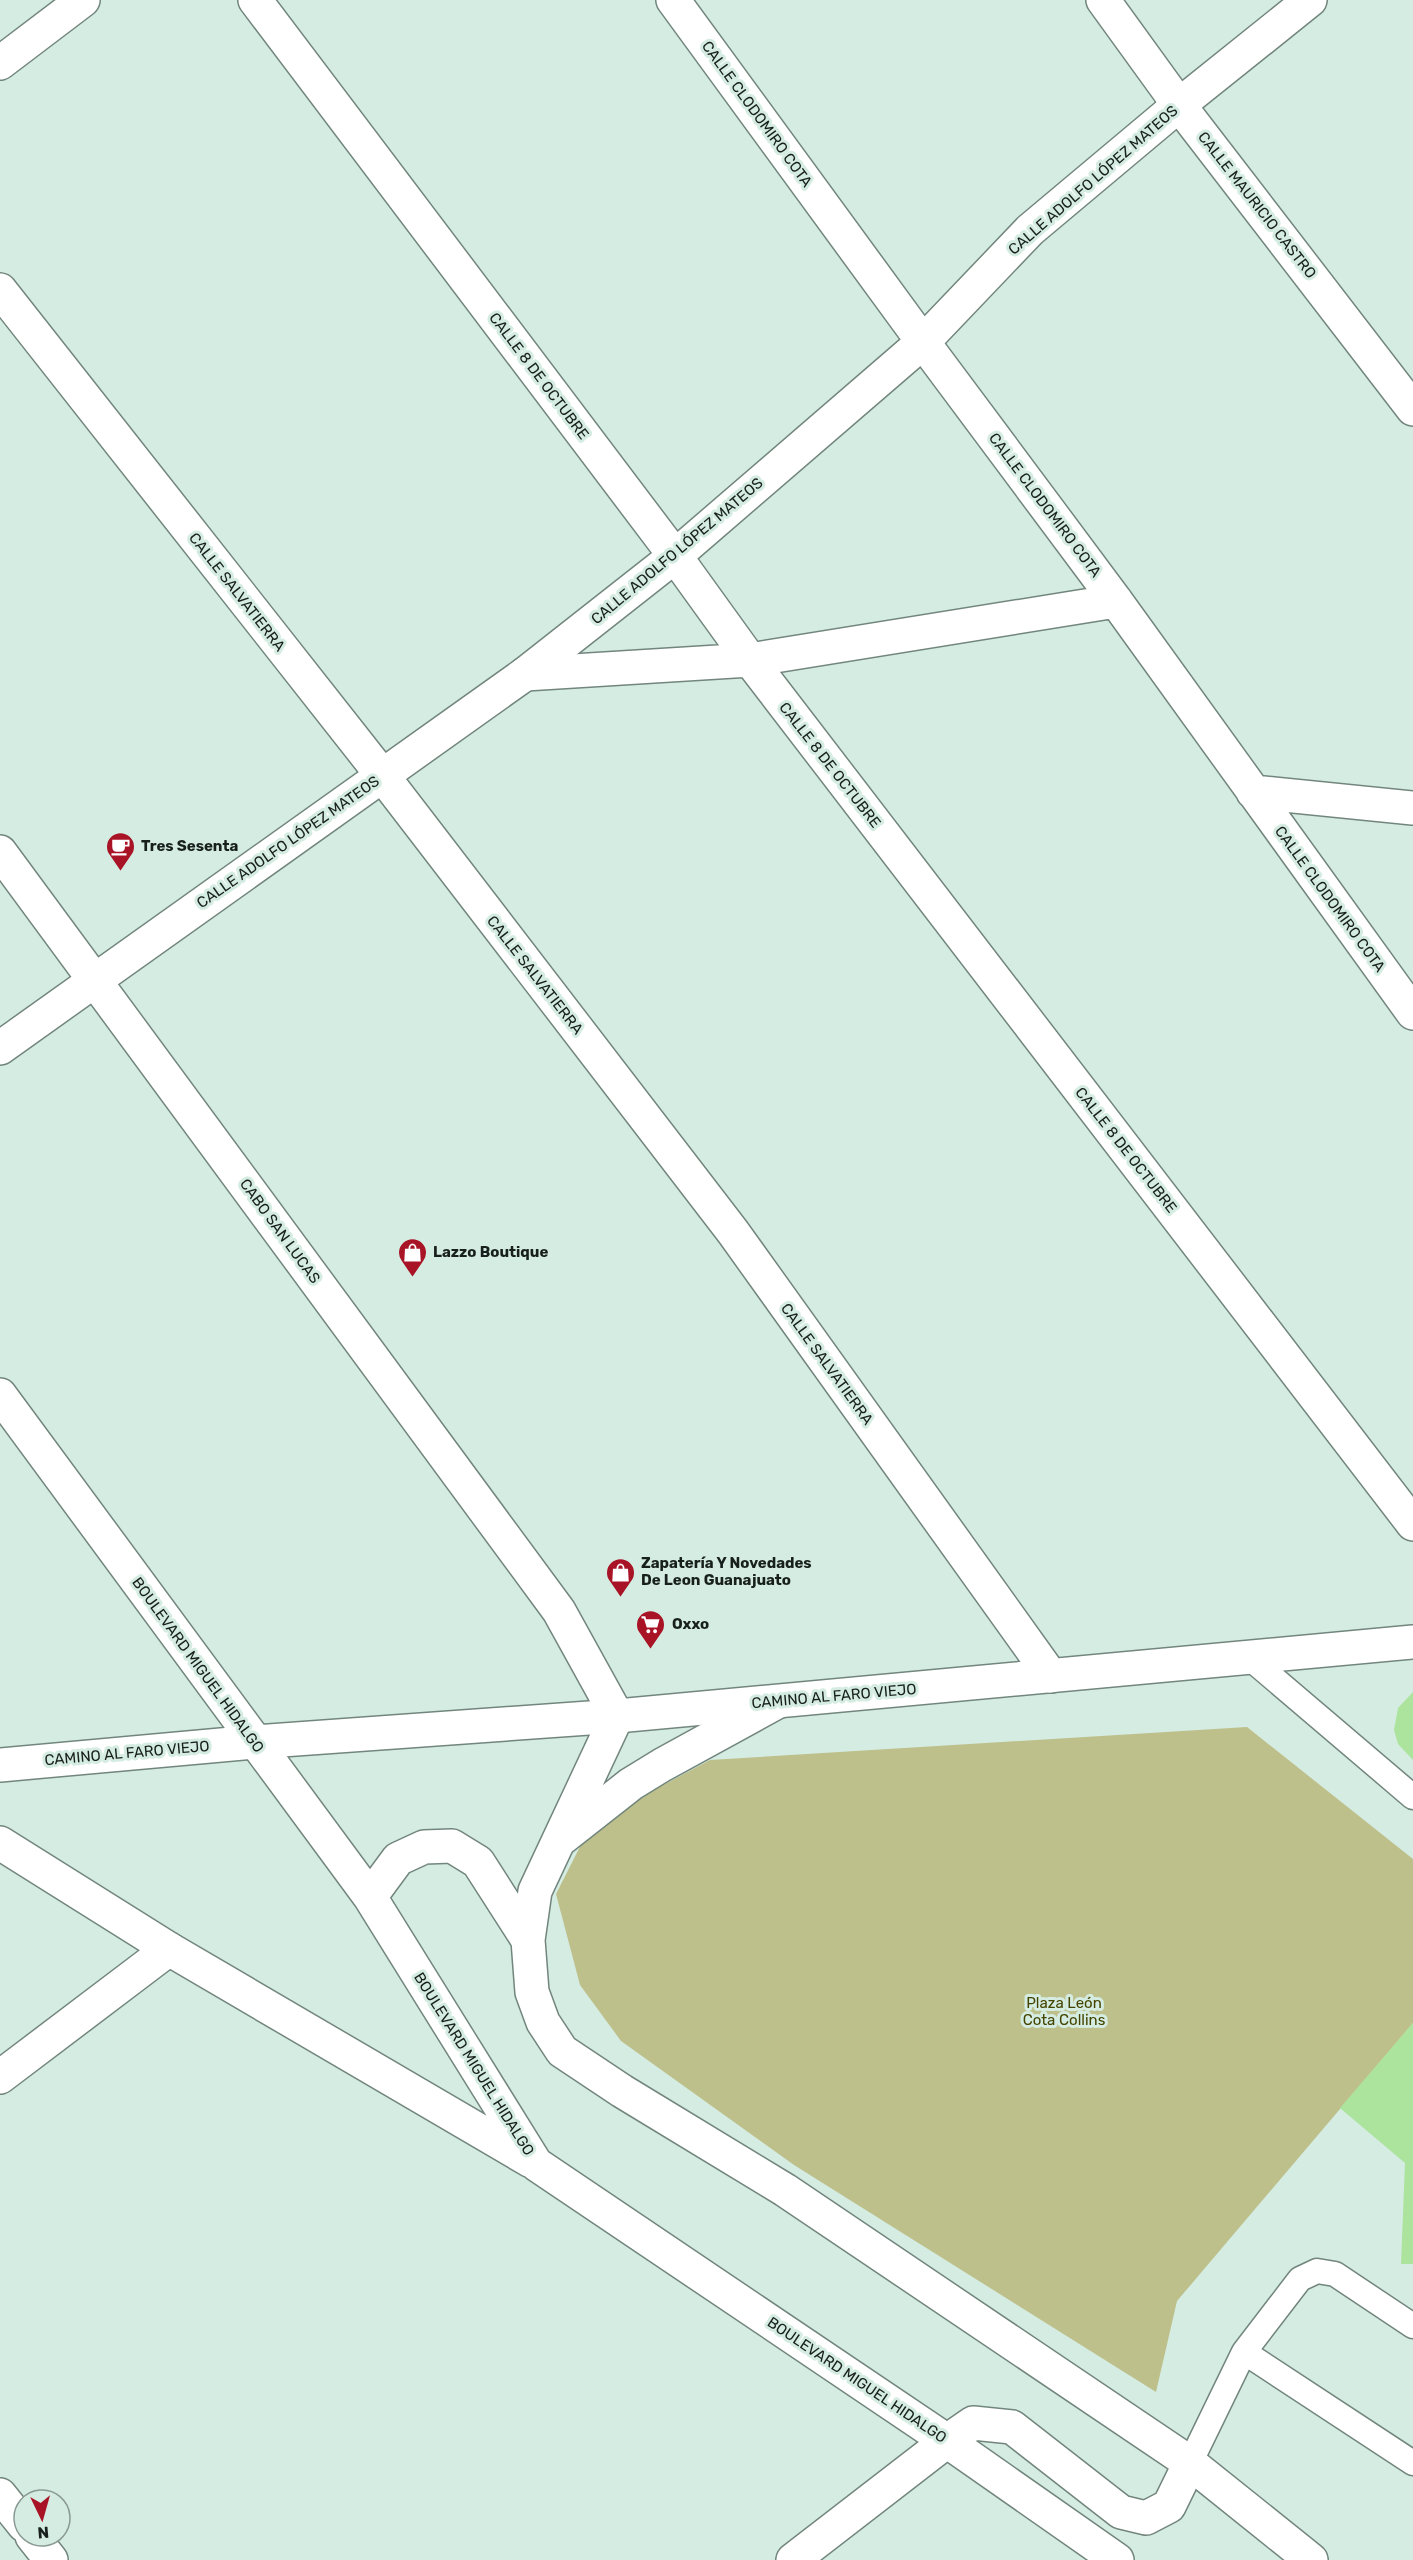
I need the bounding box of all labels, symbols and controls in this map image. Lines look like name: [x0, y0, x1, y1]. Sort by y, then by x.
street label: CALLE CLODOMIRO COTA: [698, 38, 816, 190]
street label: CALLE ADOLFO LÓPEZ MATEOS: [1005, 102, 1181, 258]
street label: CALLE MAURICIO CASTRO: [1194, 128, 1320, 282]
street label: CALLE 8 DE OCTUBRE: [485, 309, 593, 443]
street label: CALLE CLODOMIRO COTA: [985, 429, 1105, 581]
street label: CALLE ADOLFO LÓPEZ MATEOS: [588, 474, 766, 628]
street label: CALLE SALVATIERRA: [185, 529, 289, 655]
street label: CALLE 8 DE OCTUBRE: [775, 699, 885, 831]
street label: CALLE ADOLFO LÓPEZ MATEOS: [193, 772, 383, 912]
street label: CALLE CLODOMIRO COTA: [1271, 823, 1389, 975]
cafe icon: Tres Sesenta: [104, 830, 136, 872]
place label: Tres Sesenta: [141, 837, 238, 855]
street label: CALLE SALVATIERRA: [483, 912, 587, 1038]
street label: CALLE 8 DE OCTUBRE: [1071, 1084, 1181, 1216]
street label: CABO SAN LUCAS: [236, 1175, 324, 1287]
shop icon: Lazzo Boutique: [396, 1236, 428, 1278]
place label: Lazzo Boutique: [433, 1243, 548, 1261]
street label: CALLE SALVATIERRA: [777, 1300, 877, 1428]
place label: Zapatería Y Novedades De Leon Guanajuato: [641, 1554, 812, 1589]
shop icon: Zapatería Y Novedades De Leon Guanajuato: [604, 1556, 636, 1598]
street label: BOULEVARD MIGUEL HIDALGO: [128, 1574, 268, 1756]
supermarket icon: Oxxo: [635, 1608, 667, 1650]
place label: Oxxo: [672, 1615, 709, 1633]
street label: CAMINO AL FARO VIEJO: [751, 1680, 917, 1712]
street label: CAMINO AL FARO VIEJO: [44, 1737, 210, 1769]
street label: BOULEVARD MIGUEL HIDALGO: [410, 1969, 538, 2159]
park label: Plaza León Cota Collins: [1023, 1994, 1106, 2029]
street label: BOULEVARD MIGUEL HIDALGO: [764, 2313, 950, 2447]
north arrow: [12, 2488, 72, 2548]
text: N: [37, 2522, 50, 2542]

